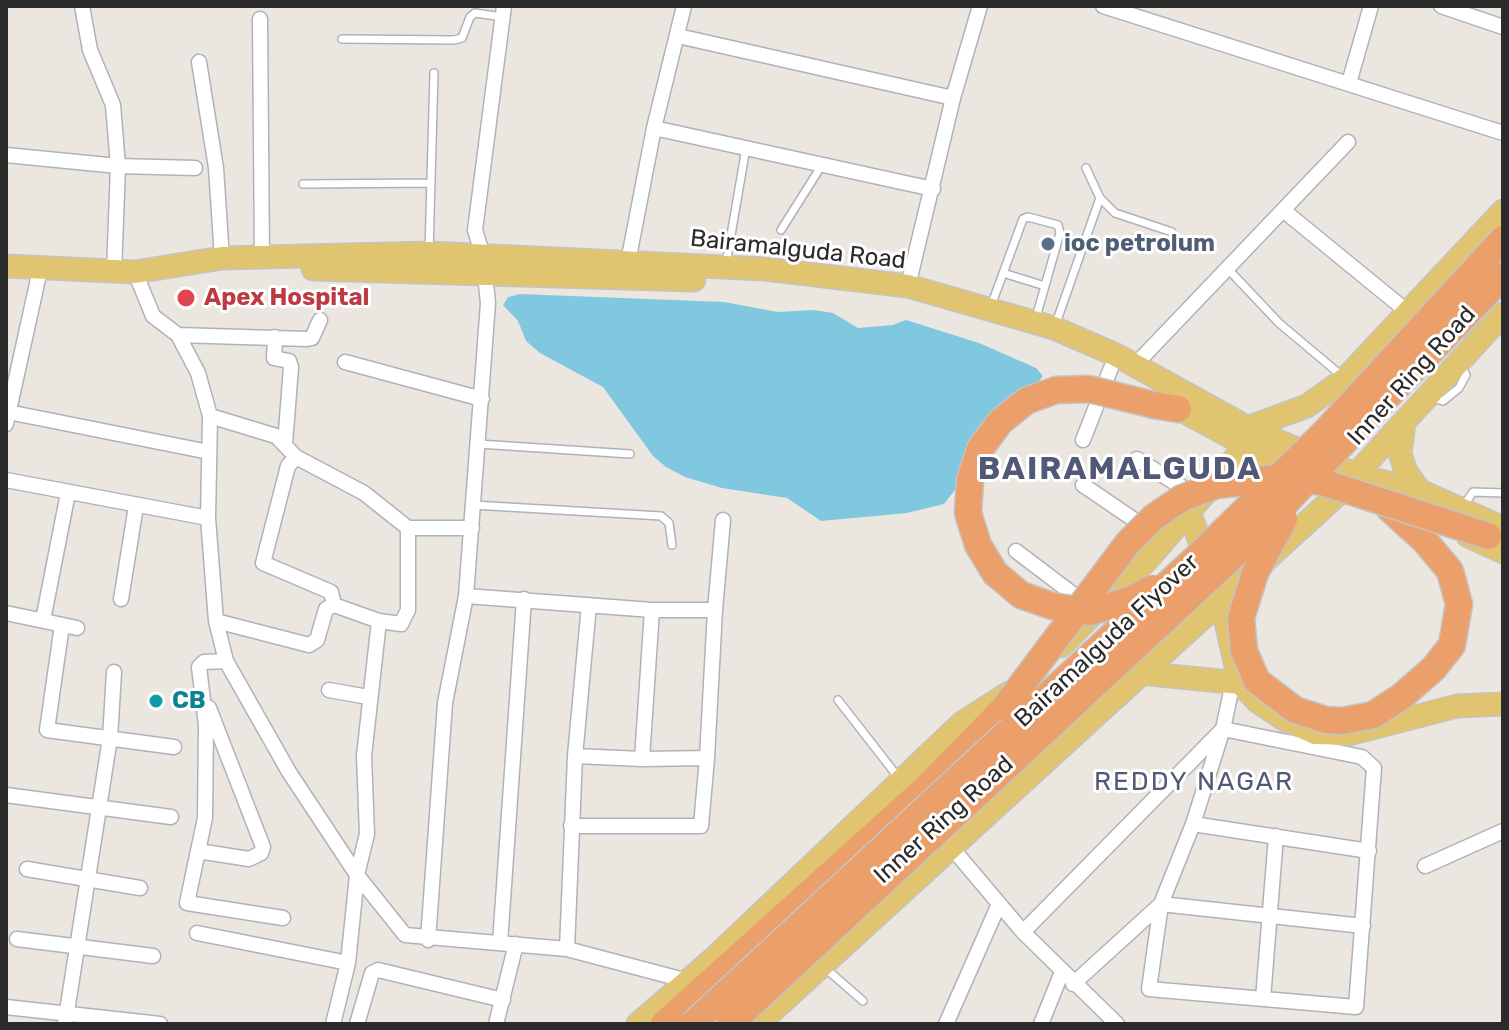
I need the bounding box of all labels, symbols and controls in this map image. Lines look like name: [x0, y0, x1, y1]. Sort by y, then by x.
street label: Bairamalguda Road: [689, 224, 907, 276]
place label: ioc petrolum: [1064, 230, 1215, 258]
marker: ioc petrolum: [1039, 235, 1057, 253]
place label: Apex Hospital: [204, 284, 369, 312]
marker: Apex Hospital: [175, 287, 197, 309]
street label: Inner Ring Road: [1342, 301, 1482, 451]
district label: BAIRAMALGUDA: [978, 451, 1262, 489]
street label: Bairamalguda Flyover: [1009, 548, 1205, 734]
place label: CB: [172, 687, 206, 715]
marker: CB: [147, 692, 165, 710]
street label: Inner Ring Road: [869, 750, 1019, 890]
district label: REDDY NAGAR: [1094, 766, 1294, 798]

